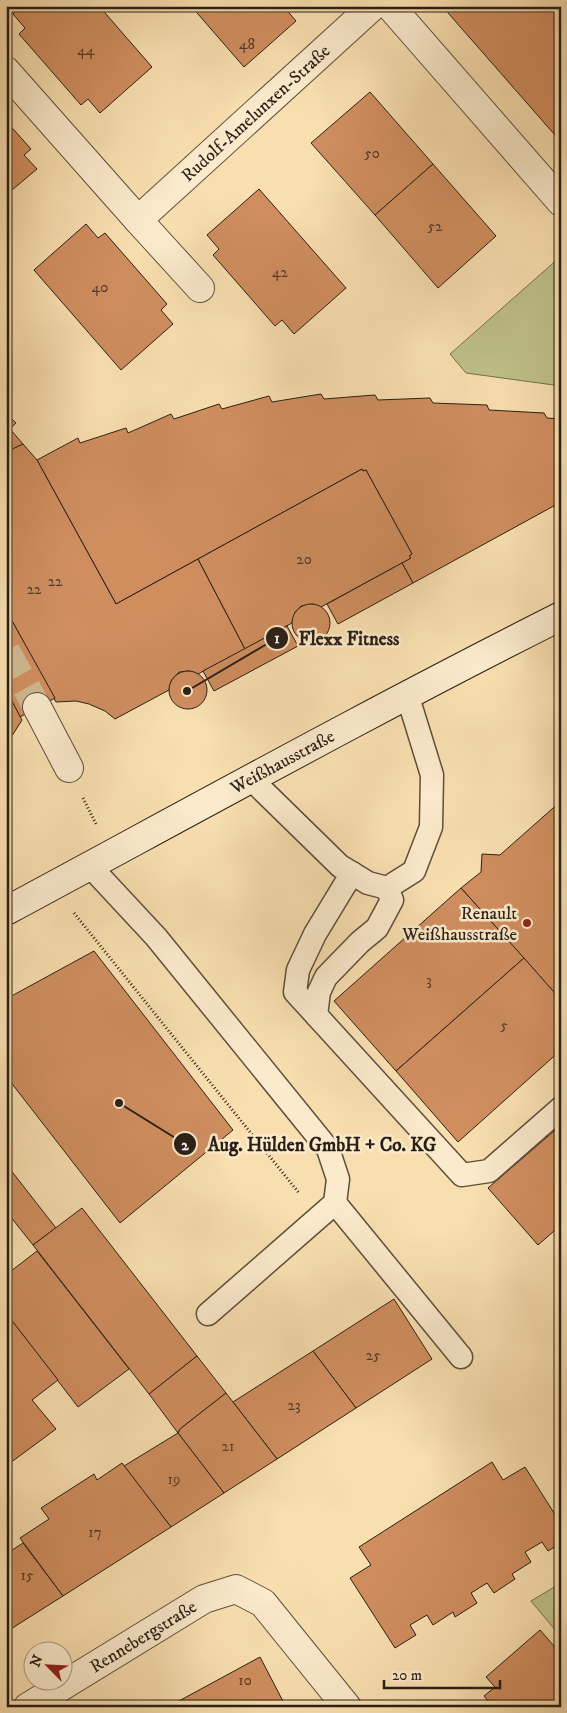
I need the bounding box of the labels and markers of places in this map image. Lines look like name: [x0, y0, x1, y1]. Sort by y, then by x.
callout: Flexx Fitness: [264, 621, 410, 655]
place label: Renault Weißhausstraße: [401, 903, 517, 946]
marker: Renault Weißhausstraße: [521, 917, 533, 929]
callout: Aug. Hülden GmbH + Co. KG: [173, 1127, 446, 1161]

